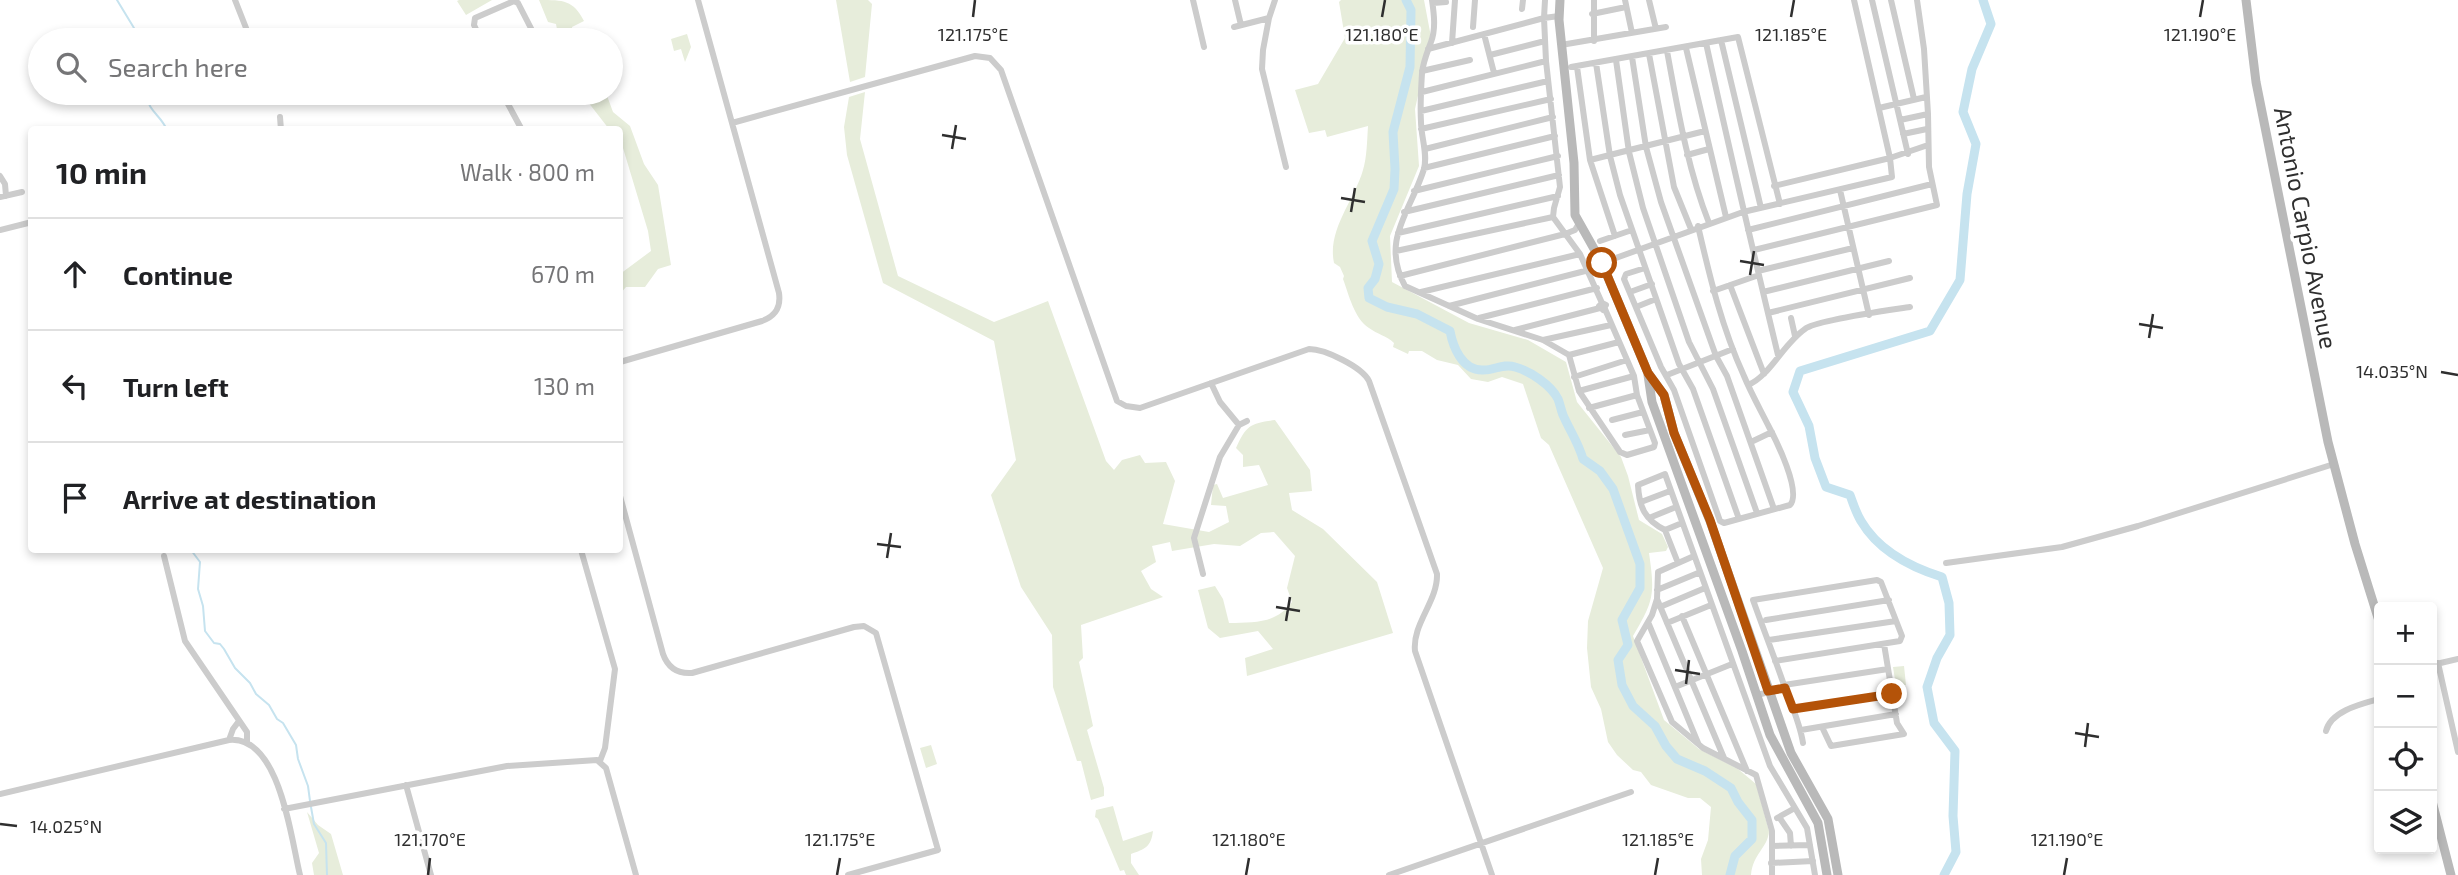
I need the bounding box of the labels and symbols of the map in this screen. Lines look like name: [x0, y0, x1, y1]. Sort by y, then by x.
text: 121.175°E: [938, 23, 1008, 45]
text: 121.180°E: [1345, 23, 1419, 45]
text: 121.185°E: [1755, 23, 1827, 45]
text: 121.190°E: [2164, 23, 2236, 45]
street label: Antonio Carpio Avenue: [2269, 104, 2344, 351]
route start: [1586, 247, 1617, 278]
text: 14.035°N: [2356, 360, 2428, 382]
route end: [1876, 678, 1907, 709]
text: 14.025°N: [30, 815, 102, 837]
text: 121.170°E: [394, 828, 466, 850]
text: 121.175°E: [805, 828, 875, 850]
text: 121.180°E: [1212, 828, 1286, 850]
text: 121.185°E: [1622, 828, 1694, 850]
text: 121.190°E: [2031, 828, 2103, 850]

